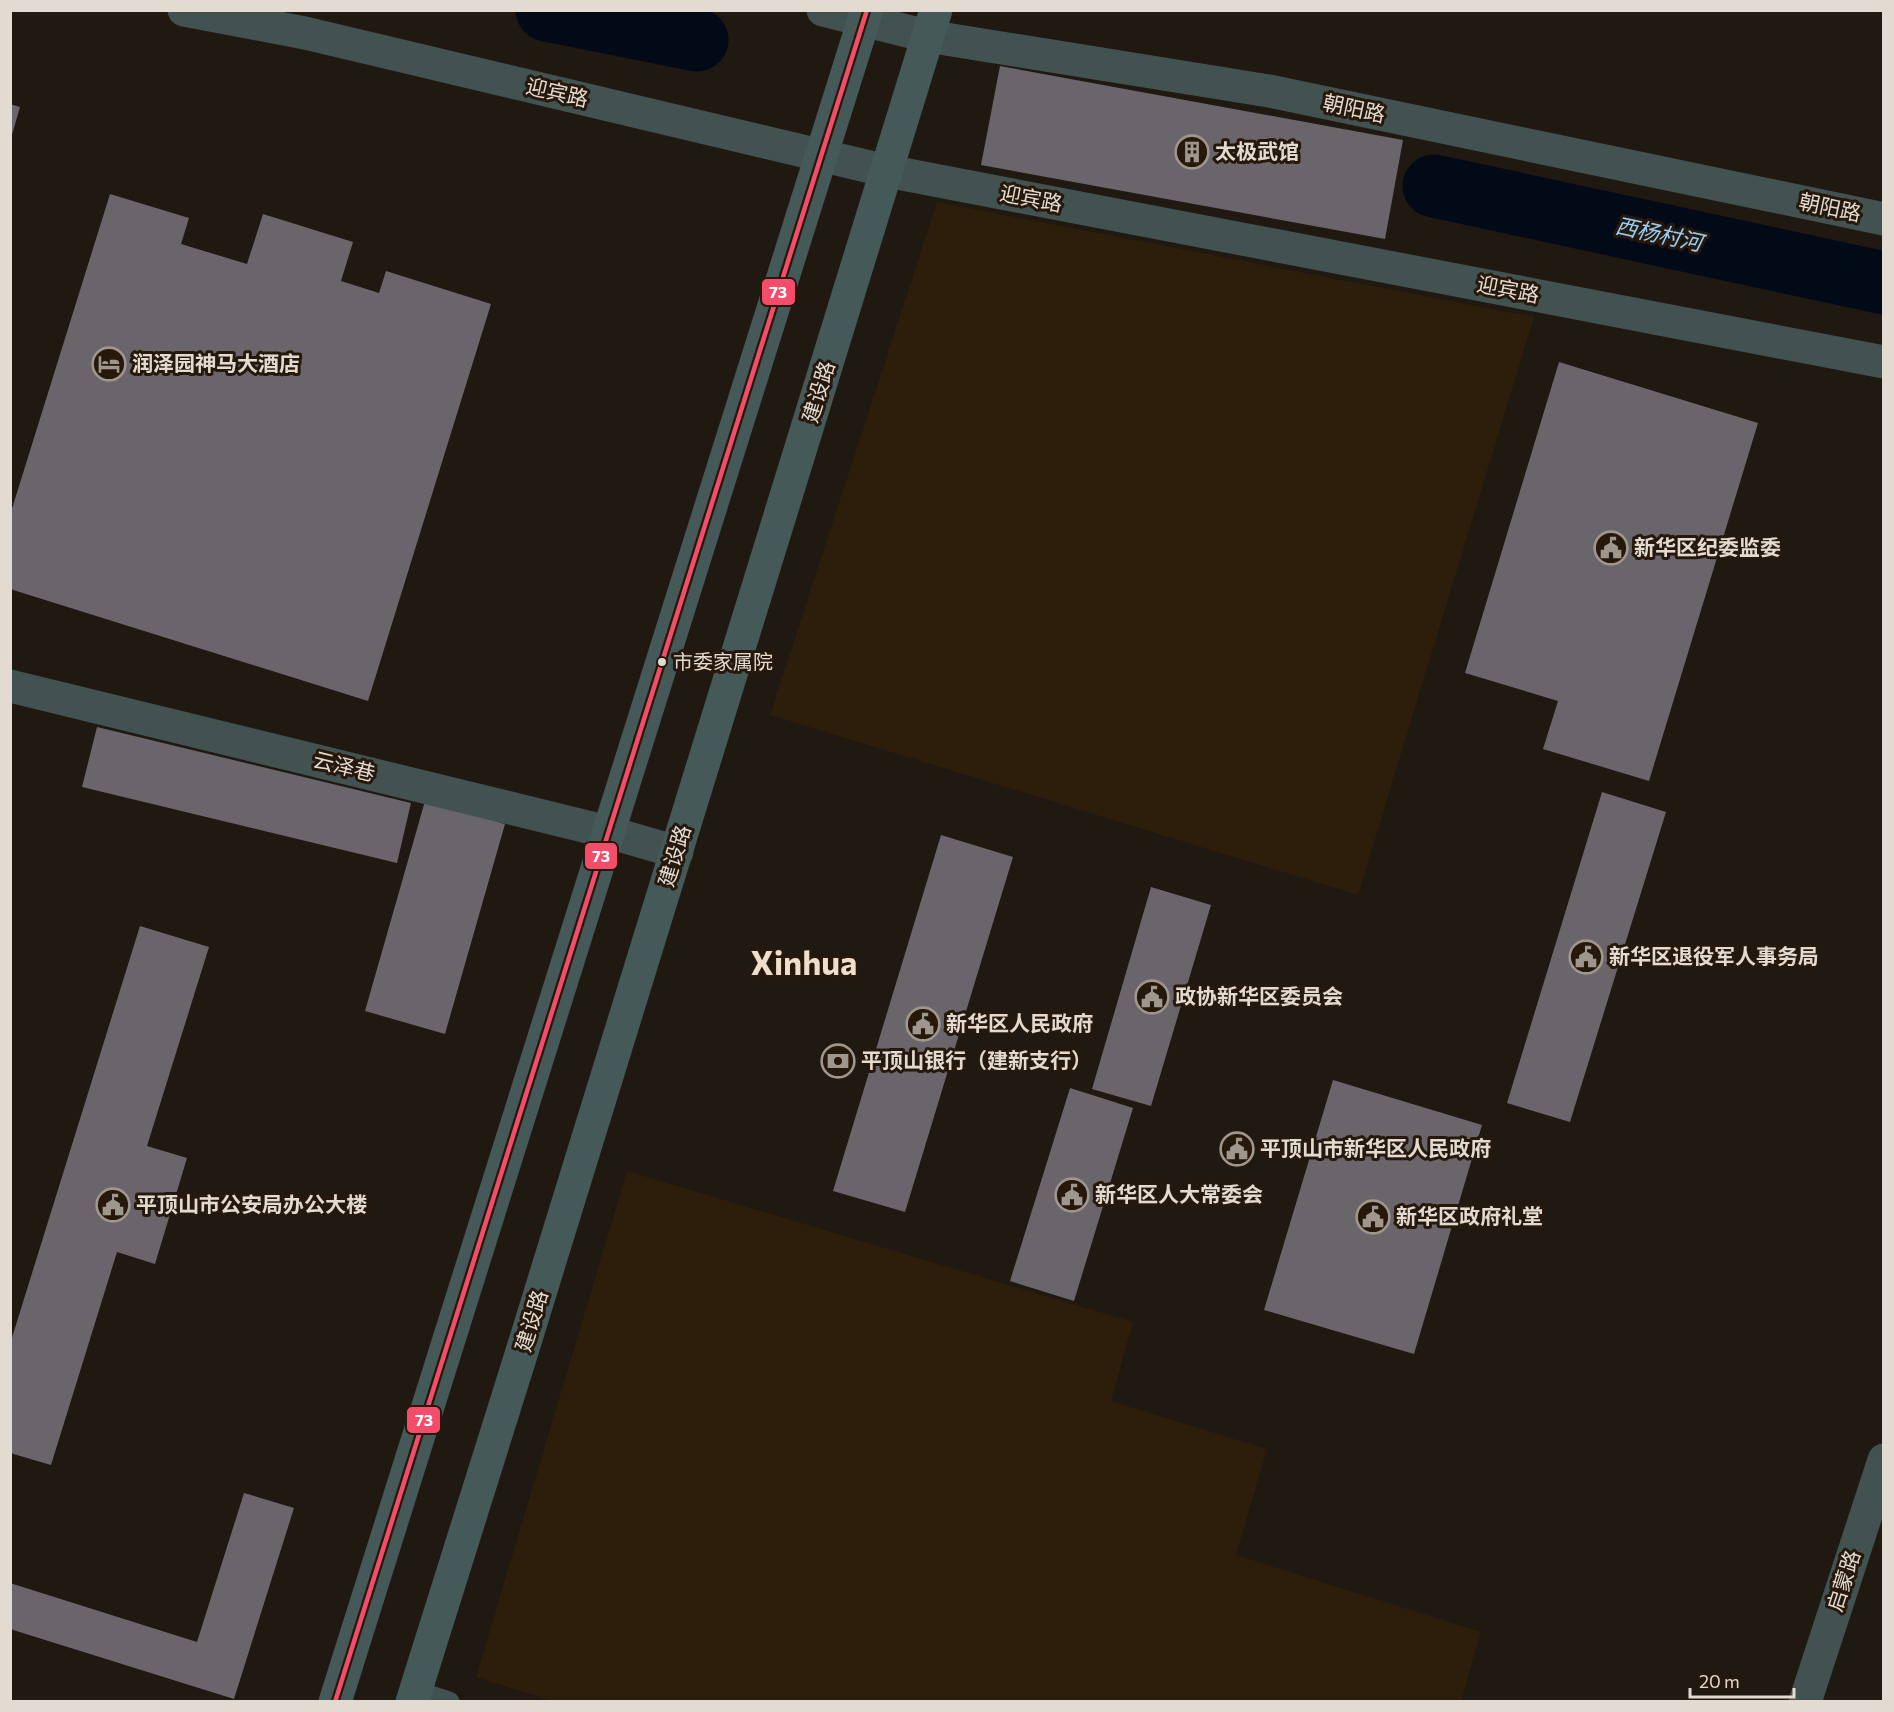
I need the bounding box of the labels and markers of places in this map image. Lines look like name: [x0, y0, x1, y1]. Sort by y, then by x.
building icon: 太极武馆: [1174, 134, 1210, 170]
place label: 太极武馆: [1215, 138, 1299, 163]
hotel icon: 润泽园神马大酒店: [91, 346, 127, 382]
place label: 润泽园神马大酒店: [132, 350, 300, 375]
public building icon: 新华区纪委监委: [1593, 530, 1629, 566]
place label: 新华区纪委监委: [1634, 534, 1781, 559]
place label: 市委家属院: [673, 649, 773, 673]
marker: 市委家属院: [656, 656, 668, 668]
public building icon: 新华区退役军人事务局: [1568, 939, 1604, 975]
place label: 新华区退役军人事务局: [1609, 943, 1819, 968]
public building icon: 政协新华区委员会: [1134, 979, 1170, 1015]
place label: 政协新华区委员会: [1175, 983, 1343, 1008]
public building icon: 新华区人民政府: [905, 1006, 941, 1042]
place label: 新华区人民政府: [946, 1010, 1093, 1035]
bank icon: 平顶山银行（建新支行）: [820, 1043, 856, 1079]
place label: 平顶山银行（建新支行）: [861, 1047, 1092, 1072]
public building icon: 平顶山市新华区人民政府: [1219, 1131, 1255, 1167]
place label: 平顶山市新华区人民政府: [1260, 1135, 1491, 1160]
public building icon: 新华区人大常委会: [1054, 1177, 1090, 1213]
place label: 新华区人大常委会: [1095, 1181, 1263, 1206]
public building icon: 平顶山市公安局办公大楼: [95, 1187, 131, 1223]
place label: 平顶山市公安局办公大楼: [136, 1191, 367, 1216]
public building icon: 新华区政府礼堂: [1355, 1199, 1391, 1235]
place label: 新华区政府礼堂: [1396, 1203, 1543, 1228]

